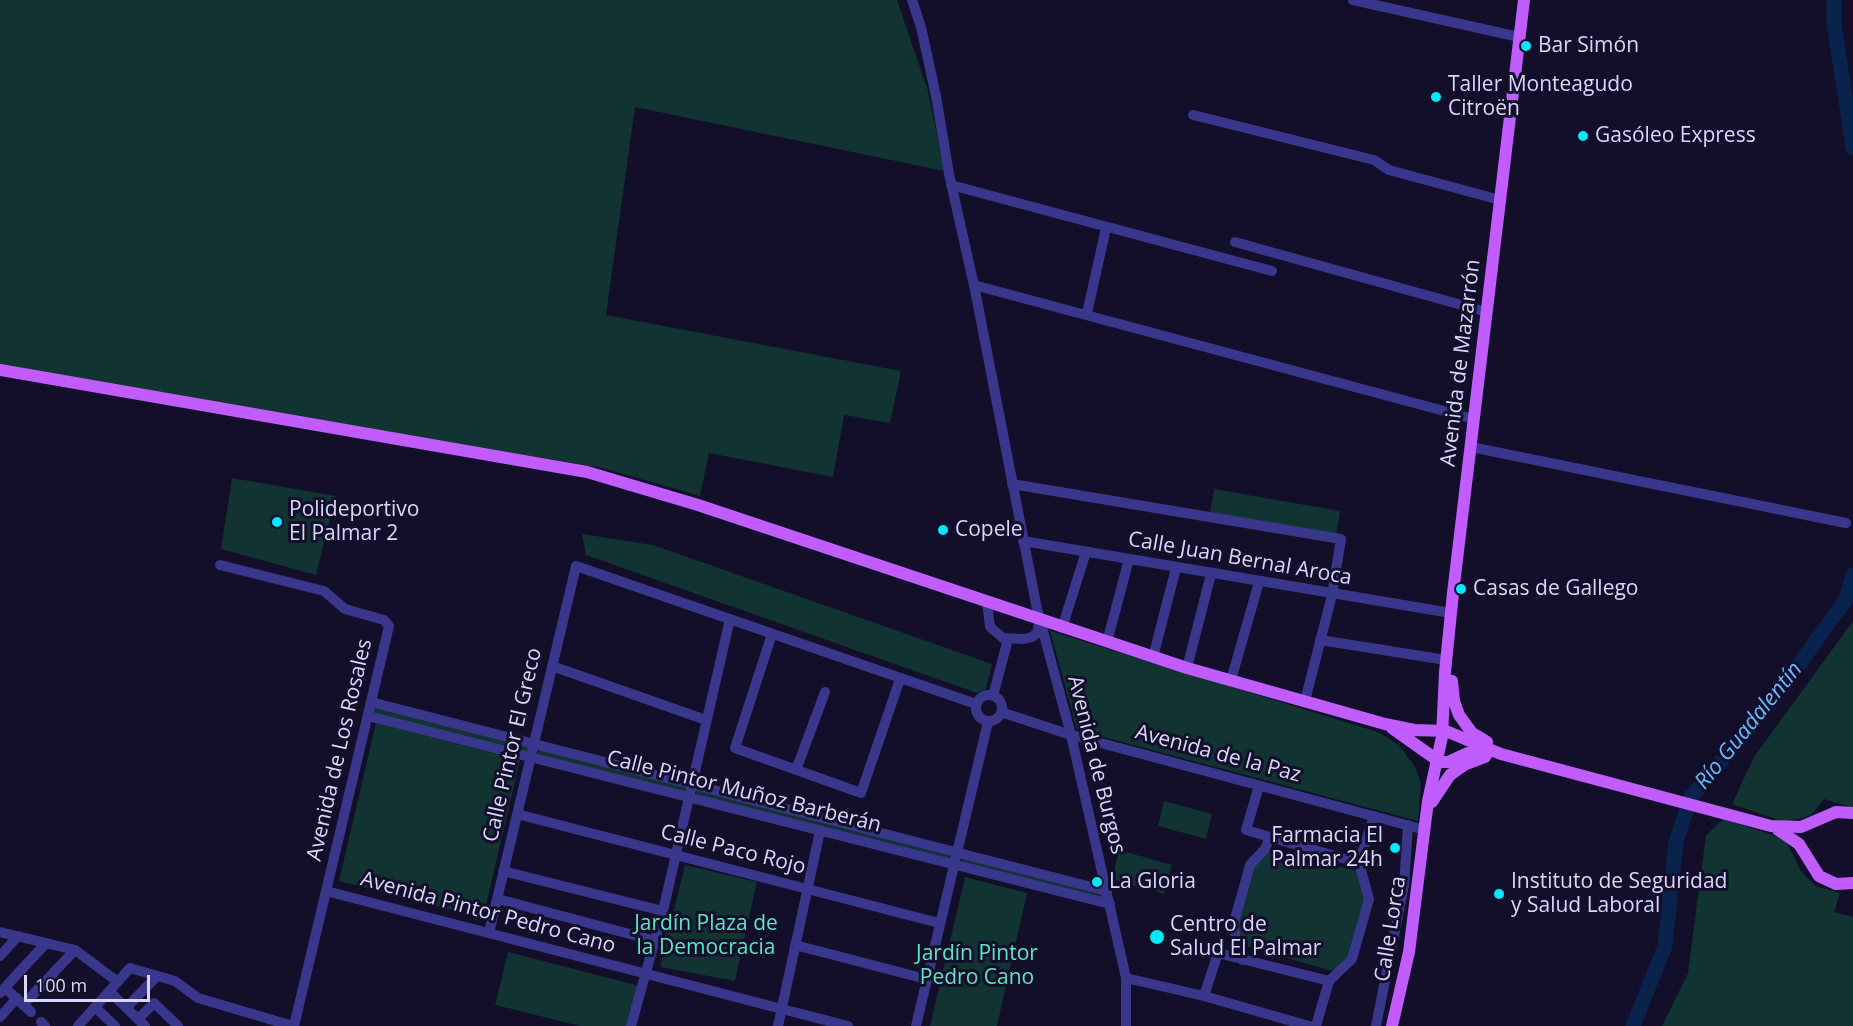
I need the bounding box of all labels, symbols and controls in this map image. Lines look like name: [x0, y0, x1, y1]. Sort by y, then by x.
place label: Bar Simón: [1538, 33, 1639, 59]
marker: Bar Simón: [1519, 39, 1533, 53]
place label: Taller Monteagudo Citroën: [1448, 72, 1633, 122]
marker: Taller Monteagudo Citroën: [1429, 90, 1443, 104]
place label: Gasóleo Express: [1595, 123, 1756, 149]
marker: Gasóleo Express: [1576, 129, 1590, 143]
street label: Avenida de Mazarrón: [1436, 258, 1486, 468]
place label: Polideportivo El Palmar 2: [289, 497, 419, 547]
marker: Polideportivo El Palmar 2: [270, 515, 284, 529]
place label: Copele: [955, 517, 1023, 543]
marker: Copele: [936, 523, 950, 537]
street label: Calle Juan Bernal Aroca: [1126, 527, 1354, 591]
place label: Casas de Gallego: [1473, 576, 1638, 602]
marker: Casas de Gallego: [1454, 582, 1468, 596]
street label: Avenida de Los Rosales: [302, 636, 378, 864]
street label: Calle Pintor El Greco: [478, 645, 548, 845]
water label: Río Guadalentín: [1690, 657, 1808, 795]
street label: Avenida de Burgos: [1062, 673, 1130, 857]
street label: Avenida de la Paz: [1132, 720, 1304, 788]
street label: Calle Pintor Muñoz Barberán: [604, 746, 884, 838]
street label: Calle Paco Rojo: [658, 820, 808, 880]
place label: Farmacia El Palmar 24h: [1271, 823, 1383, 873]
marker: Farmacia El Palmar 24h: [1388, 841, 1402, 855]
street label: Avenida Pintor Pedro Cano: [358, 867, 618, 959]
place label: La Gloria: [1109, 869, 1196, 895]
place label: Instituto de Seguridad y Salud Laboral: [1511, 869, 1727, 919]
street label: Calle Lorca: [1370, 874, 1412, 984]
marker: La Gloria: [1090, 875, 1104, 889]
marker: Instituto de Seguridad y Salud Laboral: [1492, 887, 1506, 901]
park label: Jardín Plaza de la Democracia: [634, 911, 778, 961]
place label: Centro de Salud El Palmar: [1170, 912, 1321, 962]
marker: Centro de Salud El Palmar: [1148, 928, 1166, 946]
park label: Jardín Pintor Pedro Cano: [916, 941, 1038, 991]
scale bar: [27, 963, 153, 1001]
text: 100 m: [35, 973, 87, 997]

